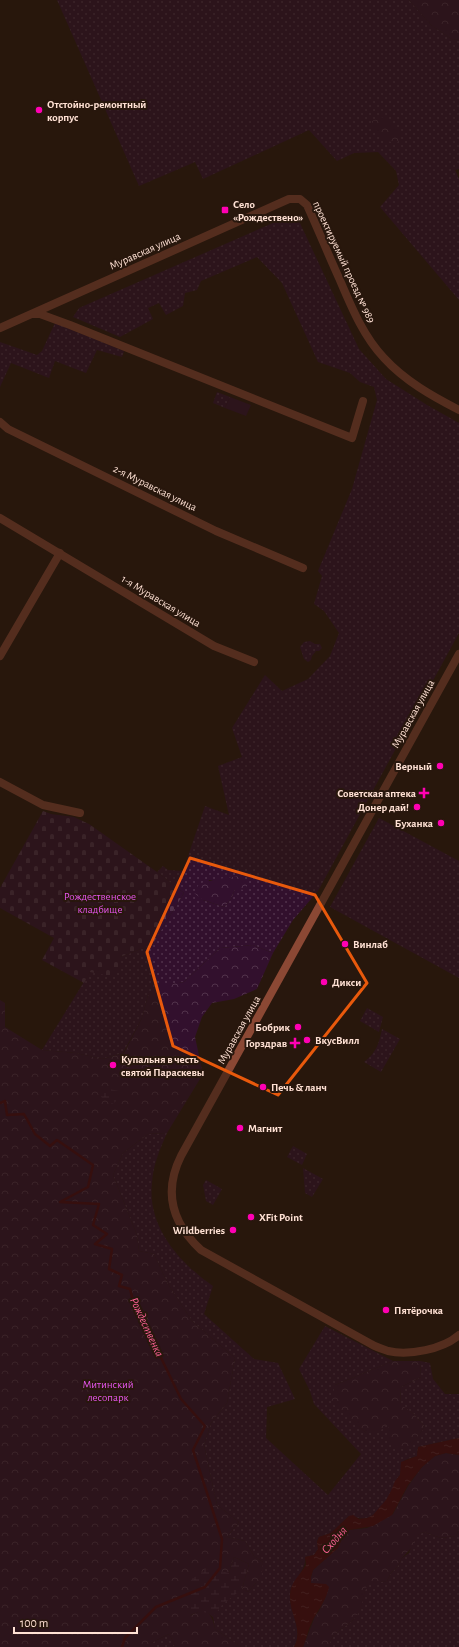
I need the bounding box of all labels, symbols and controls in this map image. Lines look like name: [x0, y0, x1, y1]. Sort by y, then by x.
place label: Отстойно-ремонтный корпус: [47, 99, 146, 123]
marker: Отстойно-ремонтный корпус: [34, 105, 44, 115]
place label: Село «Рождествено»: [233, 199, 304, 223]
street label: проектируемый проезд № 989: [311, 199, 377, 325]
marker: Село «Рождествено»: [220, 205, 230, 215]
street label: Муравская улица: [108, 230, 182, 272]
street label: 2-я Муравская улица: [111, 463, 199, 513]
street label: 1-я Муравская улица: [119, 573, 203, 629]
street label: Муравская улица: [390, 678, 436, 750]
place label: Верный: [395, 761, 432, 772]
marker: Верный: [435, 761, 445, 771]
place label: Советская аптека: [337, 788, 416, 799]
marker: Советская аптека: [419, 788, 429, 798]
place label: Донер дай!: [357, 802, 409, 813]
marker: Донер дай!: [412, 802, 422, 812]
place label: Буханка: [395, 818, 433, 829]
marker: Буханка: [436, 818, 446, 828]
park label: Рождественское кладбище: [64, 891, 136, 915]
marker: Винлаб: [340, 939, 350, 949]
place label: Винлаб: [353, 939, 388, 950]
marker: Дикси: [319, 977, 329, 987]
place label: Дикси: [332, 977, 361, 988]
street label: Муравская улица: [216, 994, 262, 1066]
place label: Бобрик: [255, 1022, 291, 1033]
marker: Бобрик: [293, 1022, 303, 1032]
marker: ВкусВилл: [302, 1035, 312, 1045]
place label: ВкусВилл: [315, 1035, 359, 1046]
place label: Горздрав: [245, 1038, 288, 1049]
marker: Горздрав: [290, 1038, 300, 1048]
place label: Купальня в честь святой Параскевы: [121, 1054, 204, 1078]
marker: Купальня в честь святой Параскевы: [108, 1060, 118, 1070]
marker: Печь & ланч: [258, 1082, 268, 1092]
place label: Печь & ланч: [271, 1082, 327, 1093]
marker: Магнит: [235, 1123, 245, 1133]
place label: Магнит: [248, 1123, 283, 1134]
marker: XFit Point: [246, 1212, 256, 1222]
place label: XFit Point: [259, 1212, 303, 1223]
place label: Wildberries: [173, 1225, 225, 1236]
marker: Wildberries: [228, 1225, 238, 1235]
water label: Рождественка: [128, 1295, 166, 1359]
marker: Пятёрочка: [381, 1305, 391, 1315]
place label: Пятёрочка: [394, 1305, 443, 1316]
park label: Митинский лесопарк: [82, 1379, 134, 1403]
water label: Сходня: [319, 1524, 349, 1556]
scale bar: [14, 1609, 137, 1635]
text: 100 m: [20, 1617, 48, 1629]

